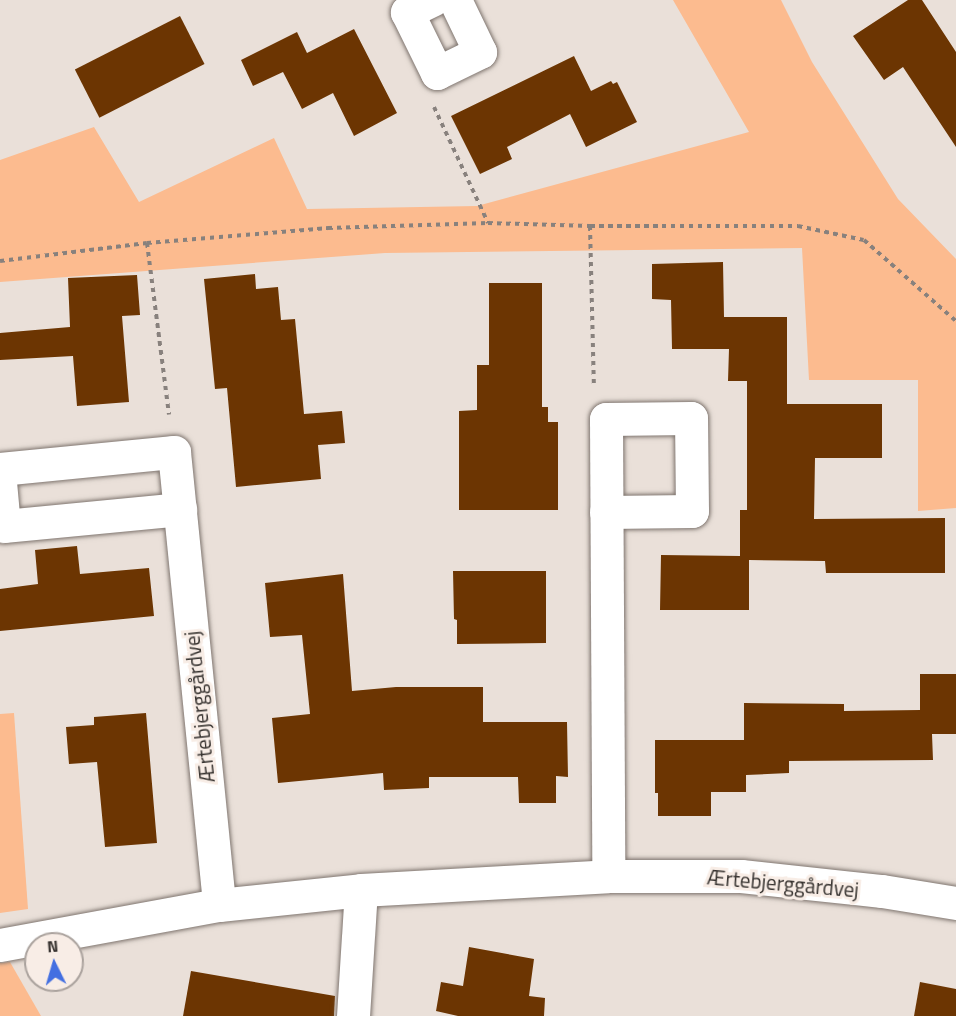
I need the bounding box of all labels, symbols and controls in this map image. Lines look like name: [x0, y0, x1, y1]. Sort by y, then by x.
street label: Ærtebjerggårdvej: [179, 630, 219, 784]
street label: Ærtebjerggårdvej: [706, 864, 860, 902]
north arrow: [24, 932, 84, 992]
text: N: [46, 934, 59, 958]

